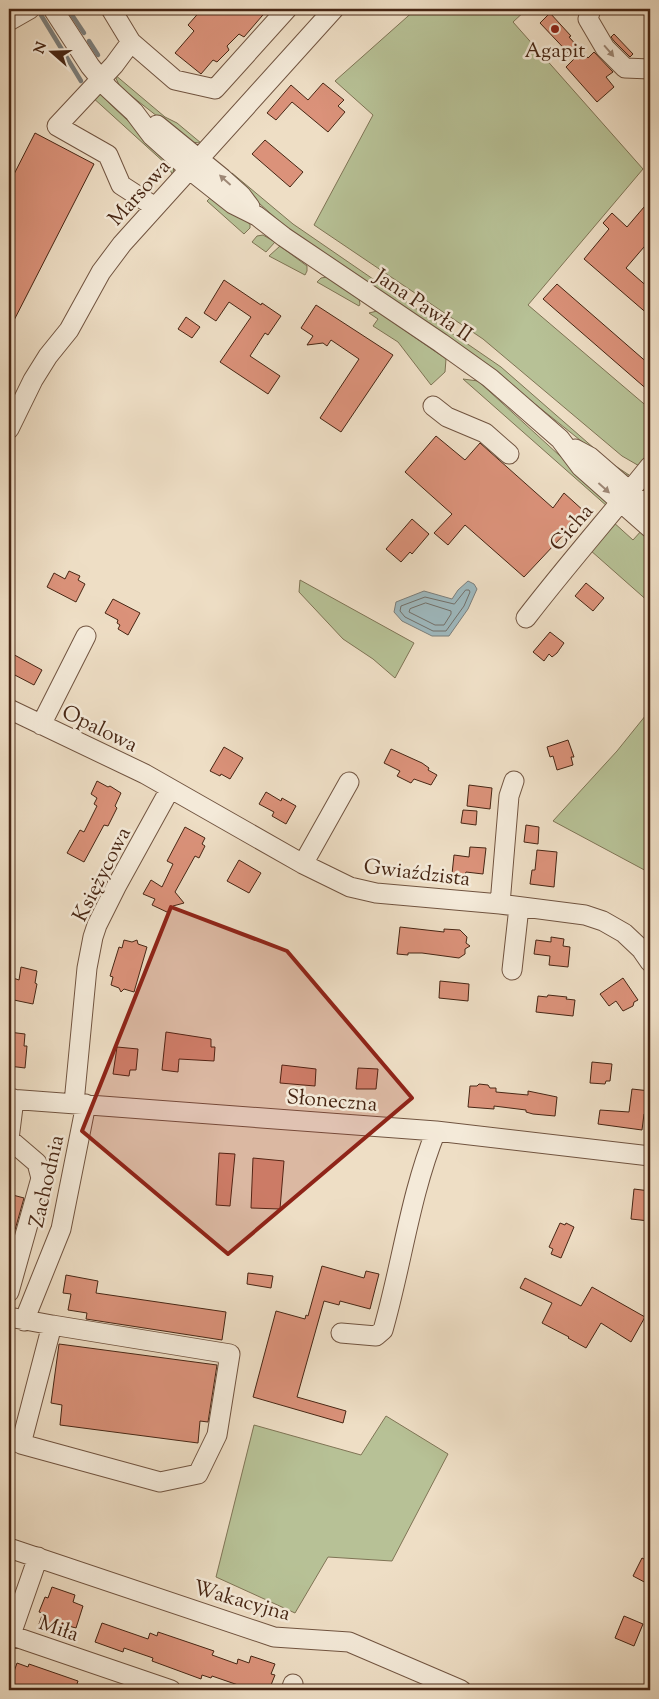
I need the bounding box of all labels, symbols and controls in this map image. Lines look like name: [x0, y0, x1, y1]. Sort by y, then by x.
marker: Agapit: [549, 23, 561, 35]
north arrow: [28, 28, 78, 78]
place label: Agapit: [524, 37, 586, 67]
text: N: [30, 40, 53, 57]
one-way arrow: [603, 44, 615, 56]
street label: Marsowa: [102, 153, 179, 234]
one-way arrow: [219, 174, 231, 186]
street label: Jana Pawła II: [367, 262, 478, 351]
one-way arrow: [598, 482, 610, 494]
street label: Cicha: [544, 498, 602, 558]
street label: Opalowa: [56, 699, 142, 761]
street label: Księżycowa: [66, 822, 140, 928]
street label: Gwiaździsta: [362, 853, 472, 895]
street label: Słoneczna: [285, 1083, 379, 1121]
street label: Zachodnia: [23, 1132, 73, 1231]
street label: Wakacyjna: [189, 1574, 294, 1630]
street label: Miła: [34, 1609, 83, 1651]

